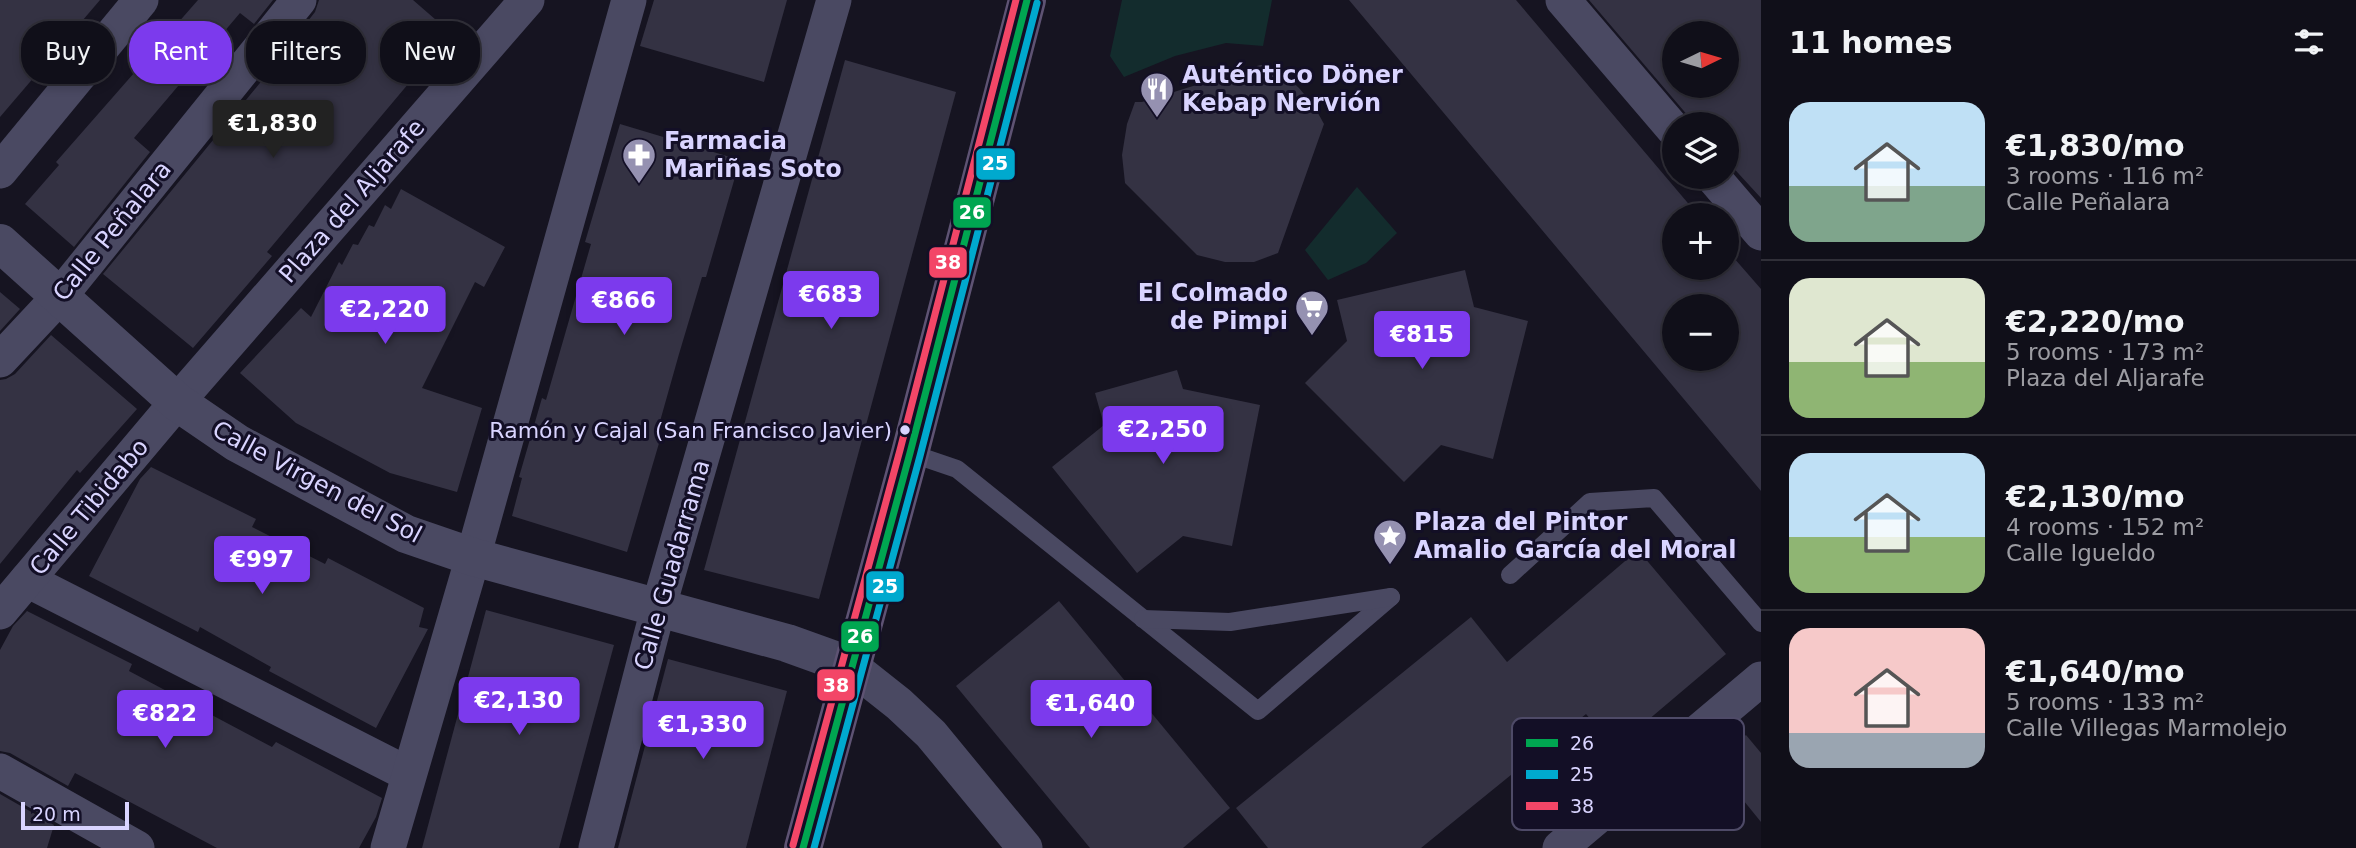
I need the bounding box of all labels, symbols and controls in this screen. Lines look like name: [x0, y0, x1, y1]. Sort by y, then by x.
chip: Buy: [21, 21, 115, 84]
chip: Rent: [129, 21, 232, 84]
chip: Filters: [246, 21, 366, 84]
chip: New: [380, 21, 480, 84]
north arrow: [1662, 21, 1740, 98]
map controls: [1662, 21, 1739, 371]
icon: filters: [2290, 23, 2328, 61]
text: 11 homes: [1789, 25, 1953, 60]
place label: Auténtico Döner Kebap Nervión: [1182, 61, 1403, 117]
restaurant icon: Auténtico Döner Kebap Nervión: [1138, 70, 1176, 119]
pin: €1,830: [216, 100, 330, 160]
text: €1,830: [229, 110, 317, 136]
button: layers: [1662, 112, 1739, 189]
street label: Plaza del Aljarafe: [273, 114, 431, 288]
place label: Farmacia Mariñas Soto: [664, 127, 842, 183]
text: €1,830/mo: [2006, 128, 2185, 163]
icon: home: [1845, 130, 1929, 214]
pharmacy icon: Farmacia Mariñas Soto: [620, 136, 658, 185]
line badge: 25: [975, 147, 1016, 181]
text: 25: [982, 152, 1008, 174]
street label: Calle Peñalara: [47, 156, 177, 306]
text: 3 rooms · 116 m²: [2006, 163, 2204, 189]
text: Calle Peñalara: [2006, 189, 2170, 215]
line badge: 26: [952, 196, 992, 229]
text: 26: [959, 201, 985, 223]
button: +: [1662, 203, 1739, 280]
line badge: 38: [928, 246, 968, 279]
text: 38: [935, 251, 961, 273]
pin: €683: [790, 272, 872, 331]
pin: €866: [583, 278, 665, 337]
place label: El Colmado de Pimpi: [1138, 279, 1288, 335]
text: €683: [799, 281, 863, 307]
pin: €2,220: [328, 286, 442, 346]
text: €866: [592, 287, 656, 313]
supermarket icon: El Colmado de Pimpi: [1293, 288, 1331, 337]
button: −: [1662, 294, 1739, 371]
text: €2,220: [341, 296, 429, 322]
text: €2,220/mo: [2006, 304, 2185, 339]
icon: home: [1845, 306, 1929, 390]
pin: €815: [1381, 312, 1463, 371]
text: €815: [1390, 321, 1454, 347]
text: 5 rooms · 173 m²: [2006, 339, 2204, 365]
text: Plaza del Aljarafe: [2006, 365, 2205, 391]
pin: €2,250: [1106, 406, 1220, 466]
street label: Calle Virgen del Sol: [208, 415, 426, 549]
text: €2,250: [1119, 416, 1207, 442]
place label: Ramón y Cajal (San Francisco Javier): [489, 418, 892, 443]
marker: Ramón y Cajal (San Francisco Javier): [898, 423, 912, 437]
street label: Calle Tibidabo: [24, 433, 154, 581]
street label: Calle Guadarrama: [629, 456, 715, 674]
text: €2,130/mo: [2006, 479, 2185, 514]
icon: home: [1845, 481, 1929, 565]
place label: Plaza del Pintor Amalio García del Moral: [1414, 508, 1736, 564]
text: 4 rooms · 152 m²: [2006, 514, 2204, 540]
place icon: Plaza del Pintor Amalio García del Moral: [1371, 517, 1409, 566]
pin: €997: [221, 536, 303, 596]
text: Calle Igueldo: [2006, 540, 2156, 566]
text: €997: [230, 546, 294, 572]
line badge: 25: [865, 570, 905, 603]
text: 25: [872, 575, 898, 597]
line badge: 26: [840, 620, 880, 653]
text: 26: [847, 625, 873, 647]
text: €1,640/mo: [2006, 654, 2185, 689]
icon: home: [1845, 656, 1929, 740]
line badge: 38: [816, 668, 856, 702]
text: 38: [823, 674, 849, 696]
pin: €2,130: [462, 678, 576, 737]
pin: €1,640: [1034, 680, 1148, 740]
text: €2,130: [475, 687, 563, 713]
text: 5 rooms · 133 m²: [2006, 689, 2204, 715]
pin: €822: [124, 690, 206, 750]
text: €1,640: [1047, 690, 1135, 716]
text: €822: [133, 700, 197, 726]
pin: €1,330: [646, 702, 760, 761]
text: €1,330: [659, 711, 747, 737]
text: Calle Villegas Marmolejo: [2006, 715, 2287, 741]
legend: [1512, 718, 1744, 830]
text: 26: [1570, 732, 1594, 754]
text: 25: [1570, 763, 1594, 785]
text: 38: [1570, 795, 1594, 817]
scale bar: [21, 799, 130, 831]
text: 20 m: [32, 803, 81, 825]

